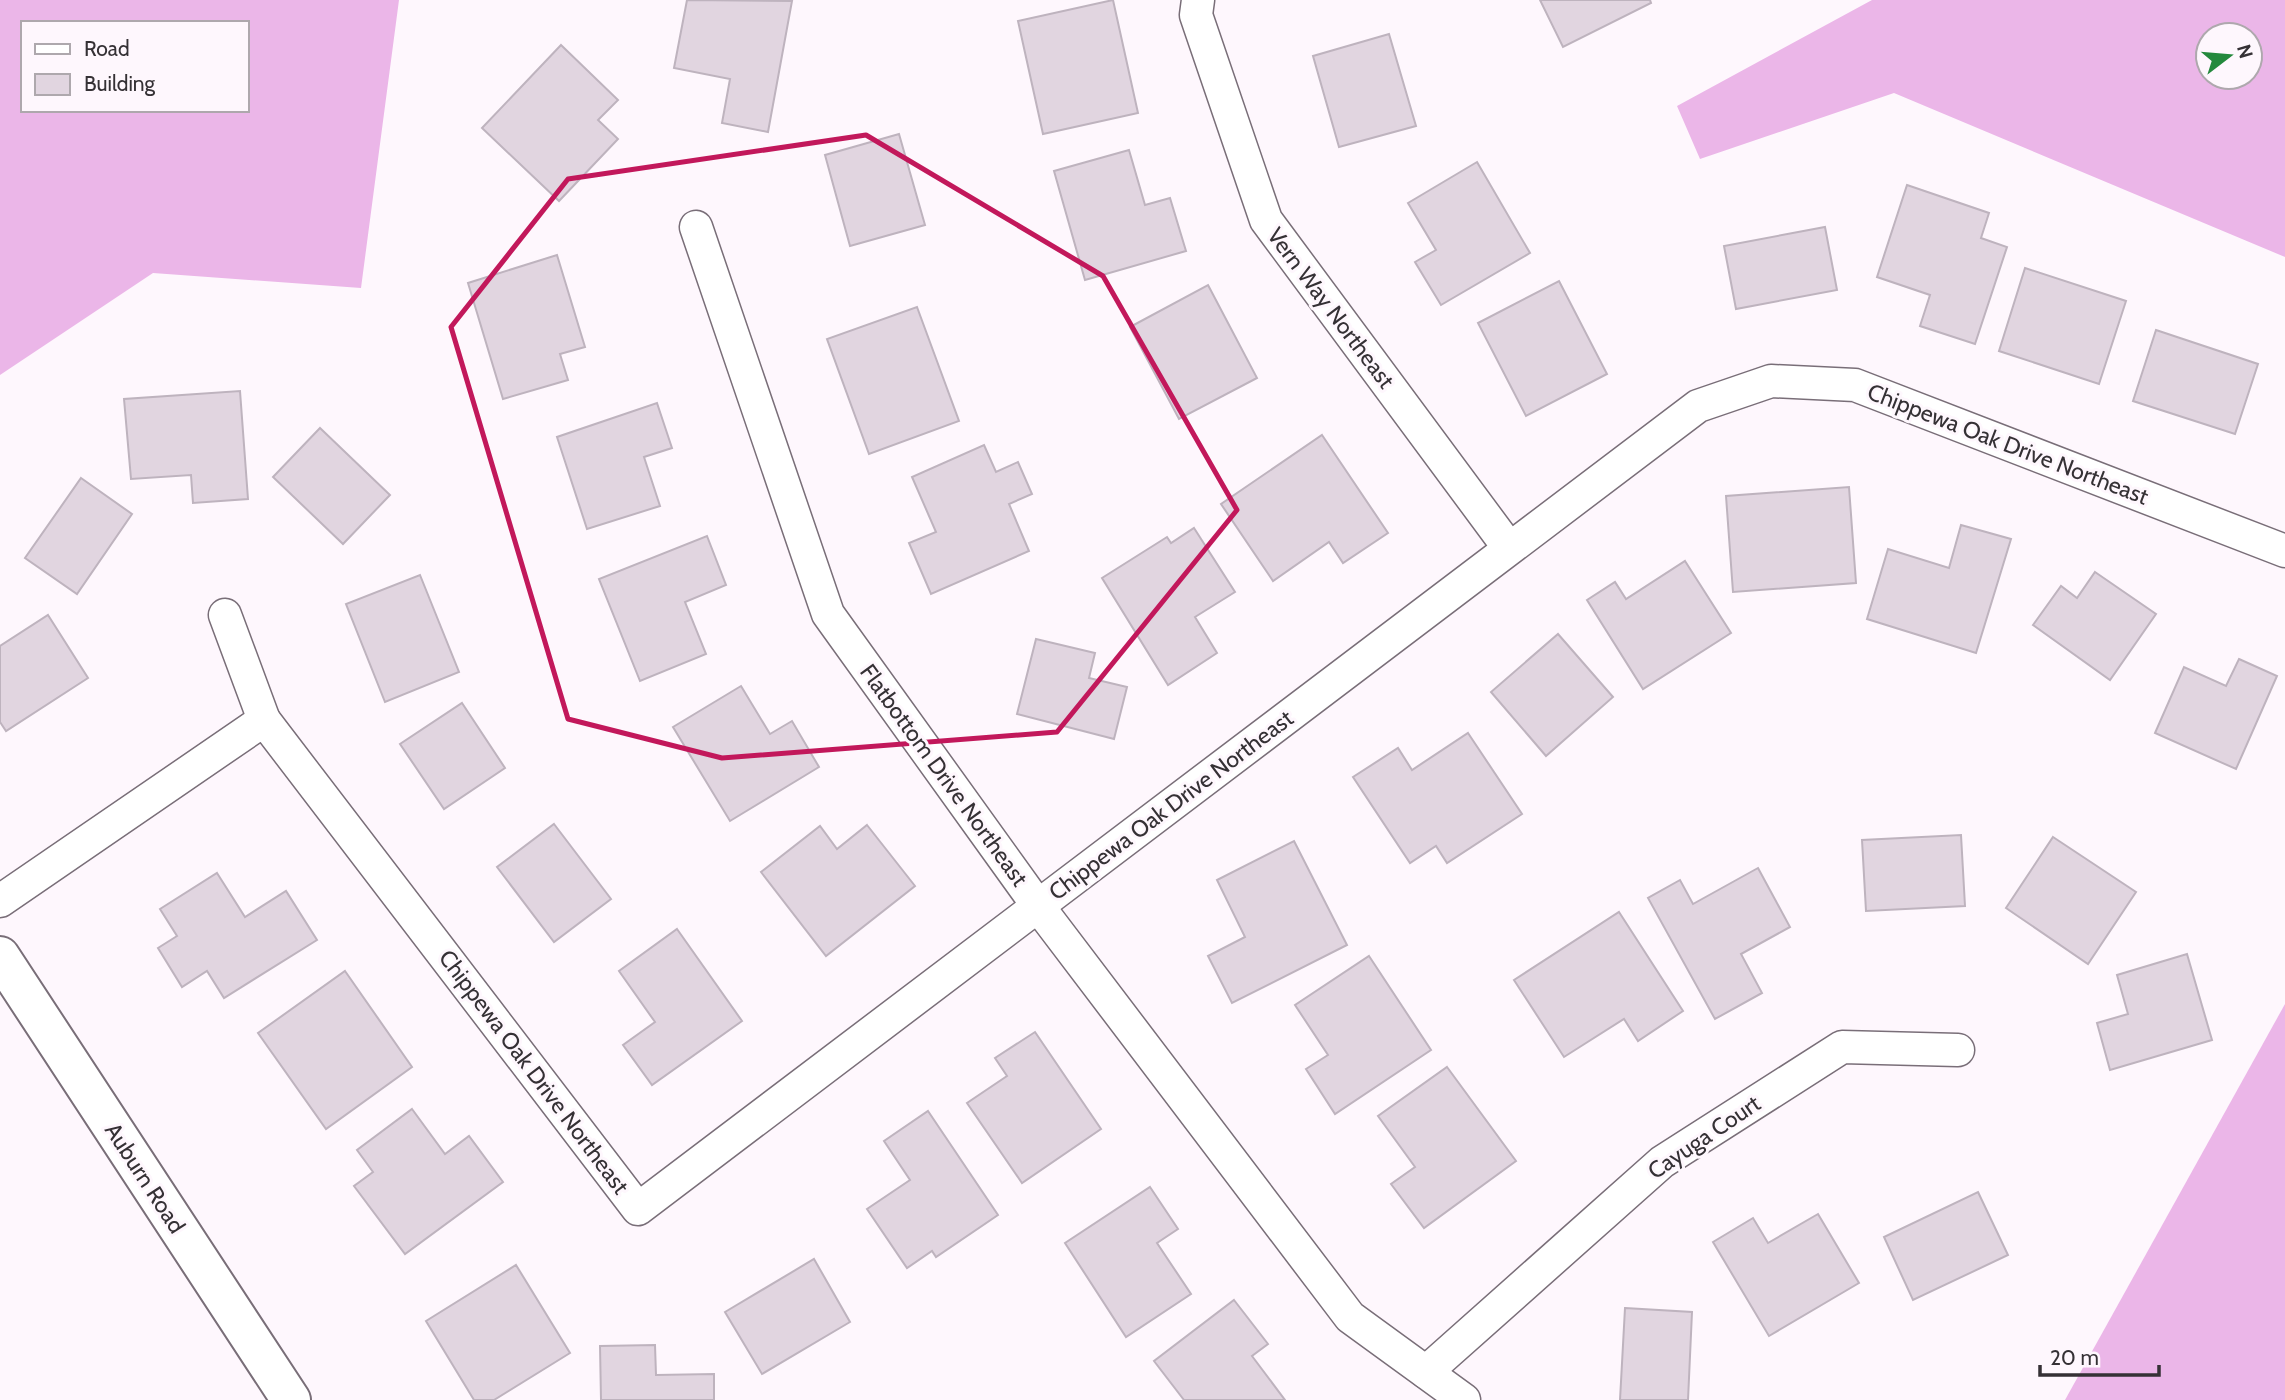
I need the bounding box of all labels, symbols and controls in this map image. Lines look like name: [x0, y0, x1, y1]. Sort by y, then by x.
legend: [21, 21, 248, 112]
north arrow: [2194, 21, 2264, 91]
text: Road: [84, 36, 130, 61]
text: N: [2232, 42, 2258, 61]
text: Building: [84, 71, 156, 96]
street label: Vern Way Northeast: [1261, 222, 1401, 394]
street label: Chippewa Oak Drive Northeast: [1864, 377, 2153, 511]
street label: Flatbottom Drive Northeast: [854, 659, 1034, 892]
street label: Chippewa Oak Drive Northeast: [1043, 704, 1299, 906]
street label: Chippewa Oak Drive Northeast: [433, 944, 635, 1200]
street label: Cayuga Court: [1642, 1089, 1766, 1185]
street label: Auburn Road: [99, 1118, 191, 1238]
scale bar: [2040, 1334, 2159, 1378]
text: 20 m: [2050, 1345, 2099, 1370]

